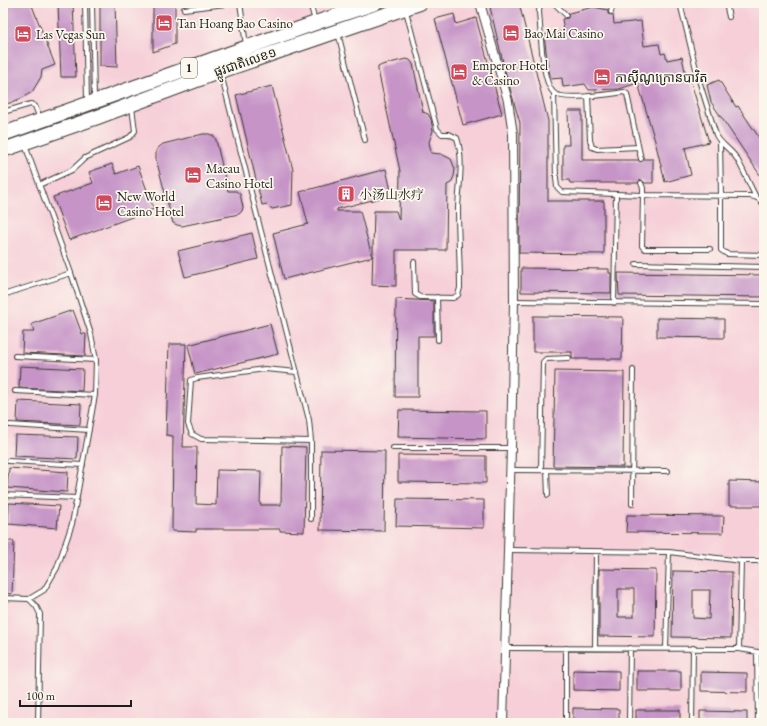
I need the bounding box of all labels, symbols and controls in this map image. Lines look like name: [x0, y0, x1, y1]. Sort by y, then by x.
hotel icon: Tan Hoang Bao Casino: [154, 13, 174, 33]
place label: Tan Hoang Bao Casino: [177, 15, 293, 32]
hotel icon: Bao Mai Casino: [501, 23, 521, 43]
hotel icon: Las Vegas Sun: [13, 24, 33, 44]
place label: Bao Mai Casino: [524, 25, 603, 42]
place label: Las Vegas Sun: [36, 26, 106, 43]
street label: ផ្លូវជាតិលេខ១: [211, 43, 279, 83]
place label: Emperor Hotel & Casino: [472, 57, 548, 89]
road number: 1: [181, 58, 197, 78]
hotel icon: Emperor Hotel & Casino: [449, 62, 469, 82]
hotel icon: កាស៊ីណូក្រោនបាវិត: [592, 67, 612, 87]
place label: កាស៊ីណូក្រោនបាវិត: [615, 69, 707, 86]
place label: Macau Casino Hotel: [206, 160, 273, 192]
hotel icon: Macau Casino Hotel: [183, 165, 203, 185]
building icon: 小汤山水疗: [336, 184, 356, 204]
place label: 小汤山水疗: [359, 186, 424, 203]
place label: New World Casino Hotel: [117, 188, 184, 220]
hotel icon: New World Casino Hotel: [94, 193, 114, 213]
scale bar: [20, 682, 131, 708]
text: 100 m: [26, 688, 56, 704]

